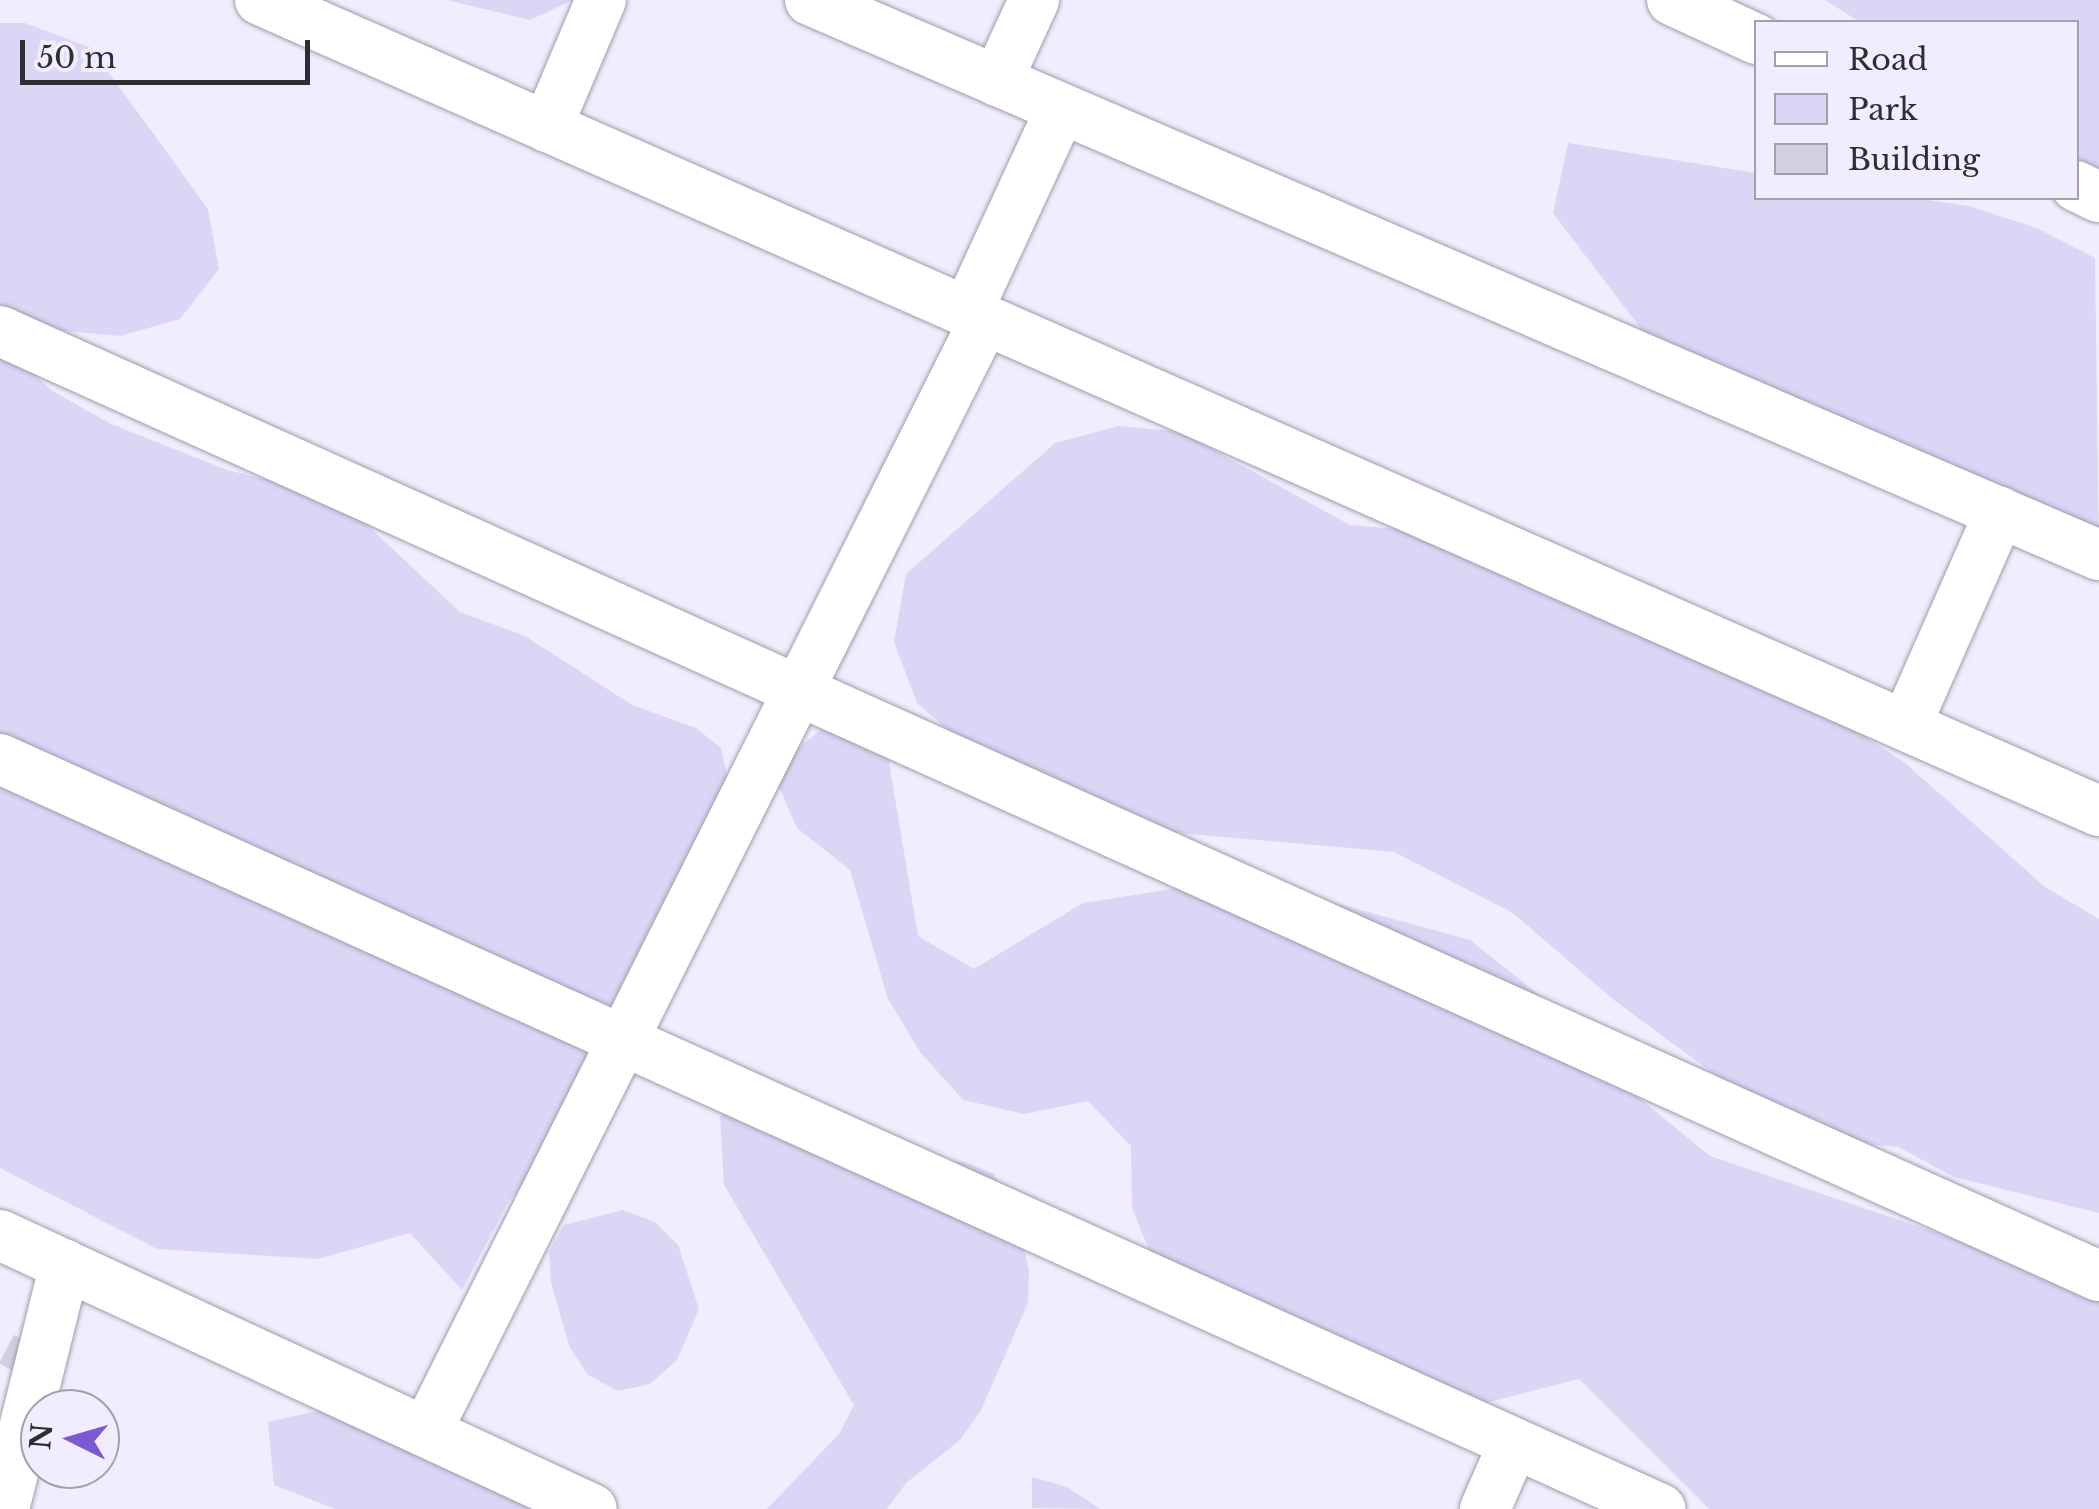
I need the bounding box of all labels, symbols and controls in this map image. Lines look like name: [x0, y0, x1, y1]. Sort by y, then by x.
scale bar: [25, 20, 315, 82]
legend: [1754, 20, 2079, 200]
text: 50 m: [37, 39, 116, 76]
text: Road: [1848, 41, 1928, 78]
text: Park: [1848, 91, 1918, 128]
text: Building: [1848, 141, 1980, 178]
north arrow: [20, 1389, 120, 1489]
text: N: [23, 1422, 60, 1451]

